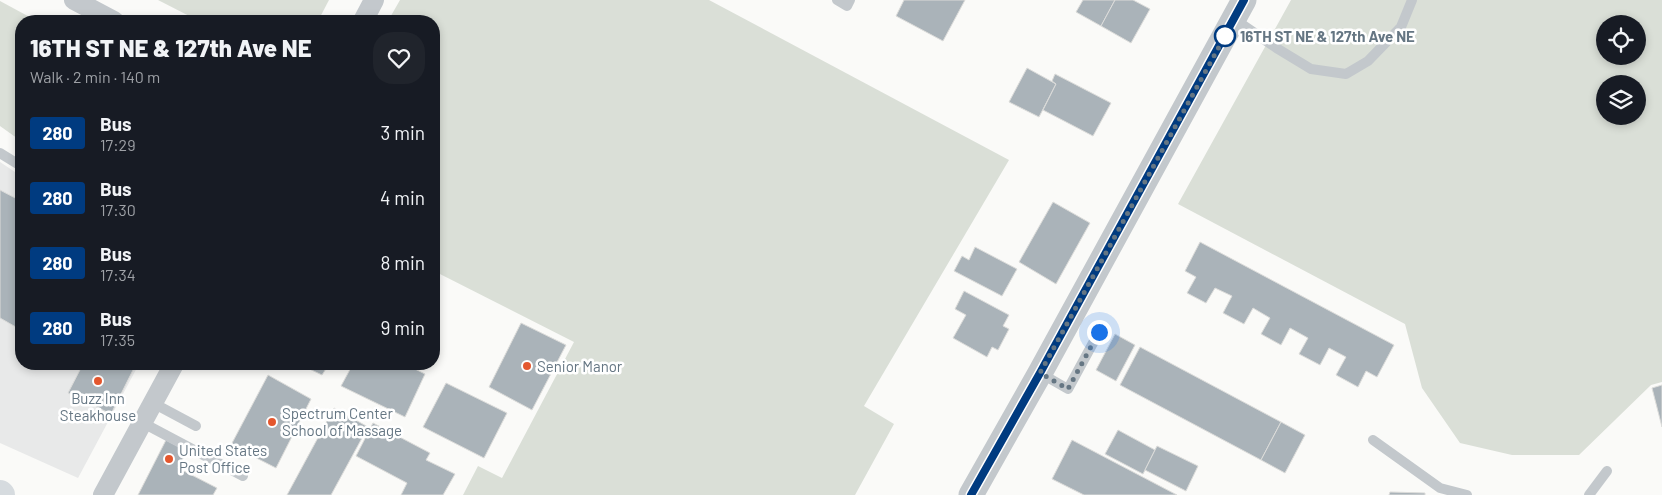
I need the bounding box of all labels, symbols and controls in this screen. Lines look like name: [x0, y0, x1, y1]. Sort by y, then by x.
map controls: [1596, 15, 1646, 125]
button: locate: [1596, 15, 1646, 65]
marker: 16TH ST NE & 127th Ave NE: [1214, 25, 1236, 47]
place label: 16TH ST NE & 127th Ave NE: [1240, 27, 1415, 45]
button: heart: [373, 32, 425, 84]
text: 16TH ST NE & 127th Ave NE: [30, 33, 312, 62]
text: Walk · 2 min · 140 m: [30, 67, 160, 86]
button: layers: [1596, 75, 1646, 125]
text: Bus: [100, 112, 132, 135]
text: 3 min: [381, 121, 425, 144]
text: 280: [42, 122, 73, 144]
text: 17:29: [100, 135, 136, 154]
text: Bus: [100, 177, 132, 200]
text: 4 min: [380, 186, 425, 209]
text: 280: [42, 187, 73, 209]
text: 17:30: [100, 200, 136, 219]
text: Bus: [100, 242, 132, 265]
text: 8 min: [381, 251, 425, 274]
text: 280: [42, 252, 73, 274]
text: 17:34: [100, 265, 136, 284]
text: Bus: [100, 307, 132, 330]
text: 9 min: [381, 316, 425, 339]
text: 280: [42, 317, 73, 339]
your location: [1087, 320, 1112, 345]
text: 17:35: [100, 330, 135, 349]
place label: Senior Manor: [537, 357, 623, 375]
marker: Senior Manor: [521, 360, 533, 372]
marker: Buzz Inn Steakhouse: [92, 375, 104, 387]
place label: Buzz Inn Steakhouse: [60, 389, 136, 424]
place label: Spectrum Center School of Massage: [282, 404, 402, 439]
marker: Spectrum Center School of Massage: [266, 416, 278, 428]
place label: United States Post Office: [179, 441, 267, 476]
marker: United States Post Office: [163, 453, 175, 465]

